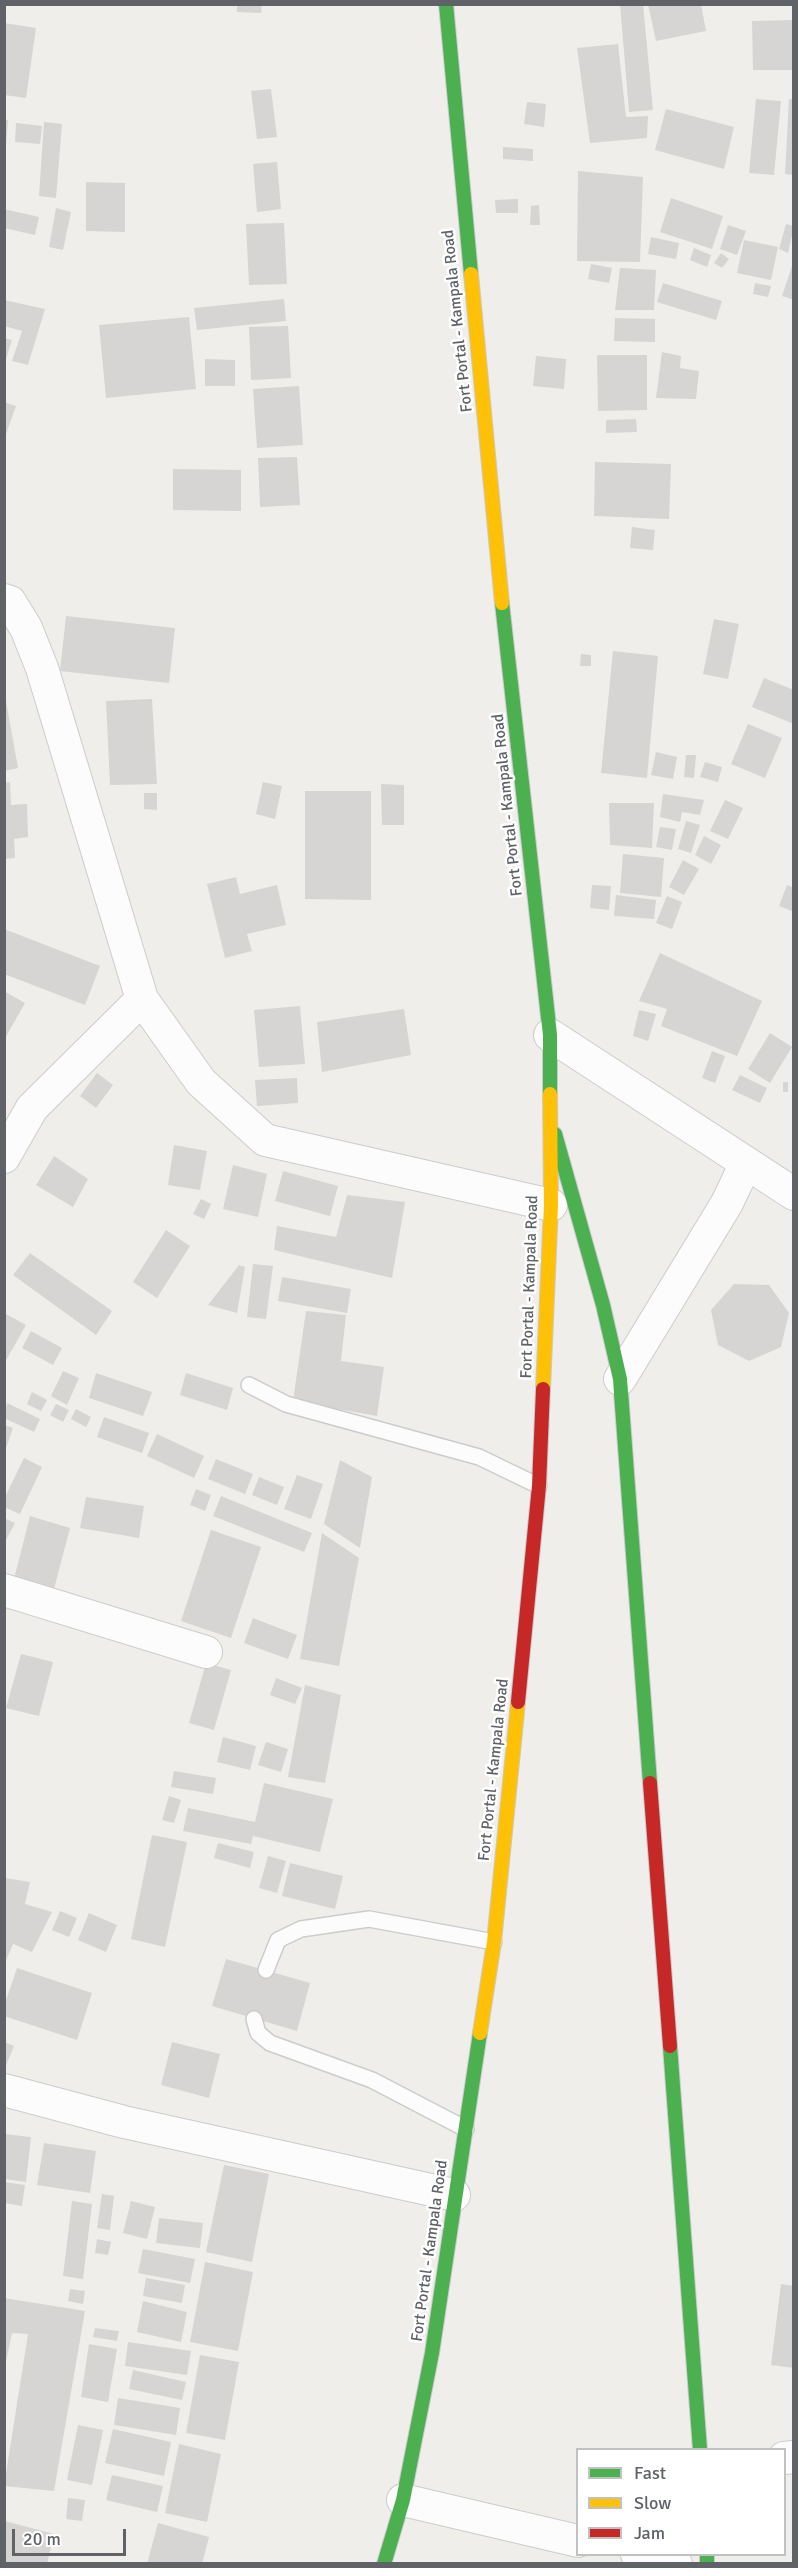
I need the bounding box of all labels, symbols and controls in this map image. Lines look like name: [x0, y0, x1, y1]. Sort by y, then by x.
street label: Fort Portal - Kampala Road: [439, 229, 477, 413]
street label: Fort Portal - Kampala Road: [489, 713, 527, 897]
street label: Fort Portal - Kampala Road: [517, 1195, 543, 1379]
street label: Fort Portal - Kampala Road: [475, 1678, 513, 1862]
street label: Fort Portal - Kampala Road: [408, 2159, 452, 2343]
legend: [576, 2448, 786, 2556]
text: Fast: [634, 2462, 666, 2484]
text: Slow: [634, 2492, 671, 2514]
scale bar: [15, 2517, 129, 2555]
text: Jam: [634, 2522, 665, 2544]
text: 20 m: [23, 2528, 61, 2550]

